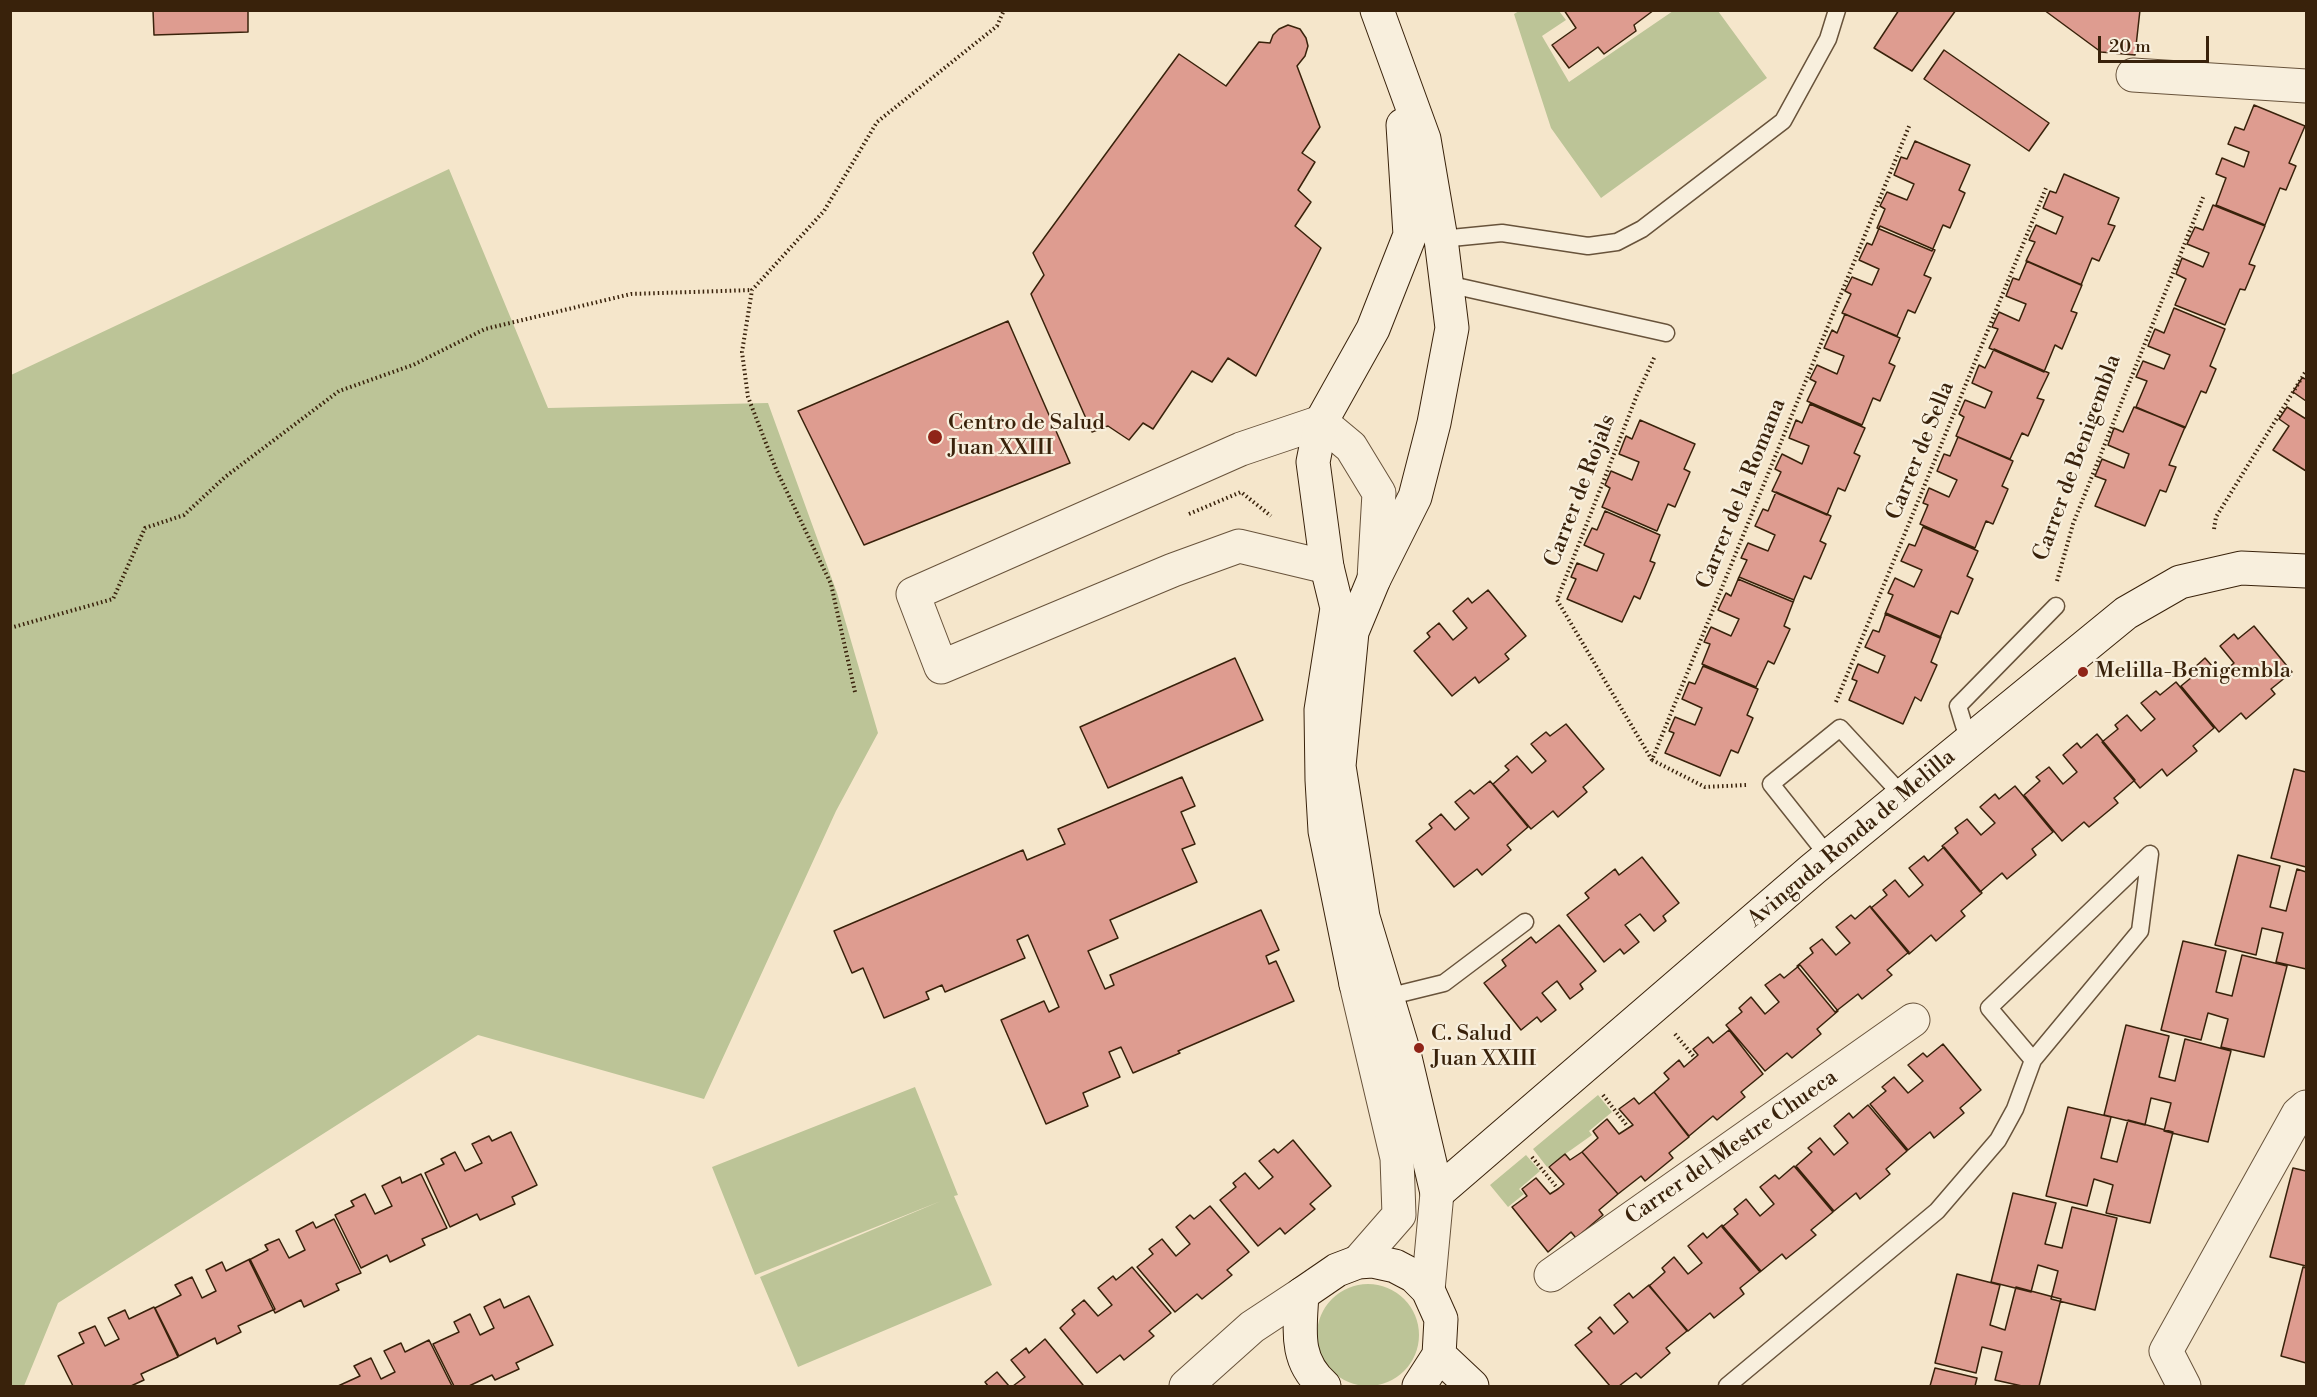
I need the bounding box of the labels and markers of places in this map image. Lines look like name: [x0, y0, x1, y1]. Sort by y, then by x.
place label: Centro de Salud Juan XXIII: [948, 411, 1105, 463]
marker: Centro de Salud Juan XXIII: [926, 428, 944, 446]
place label: Melilla-Benigembla: [2095, 659, 2291, 685]
marker: Melilla-Benigembla: [2076, 665, 2090, 679]
place label: C. Salud Juan XXIII: [1431, 1022, 1536, 1074]
marker: C. Salud Juan XXIII: [1412, 1041, 1426, 1055]

